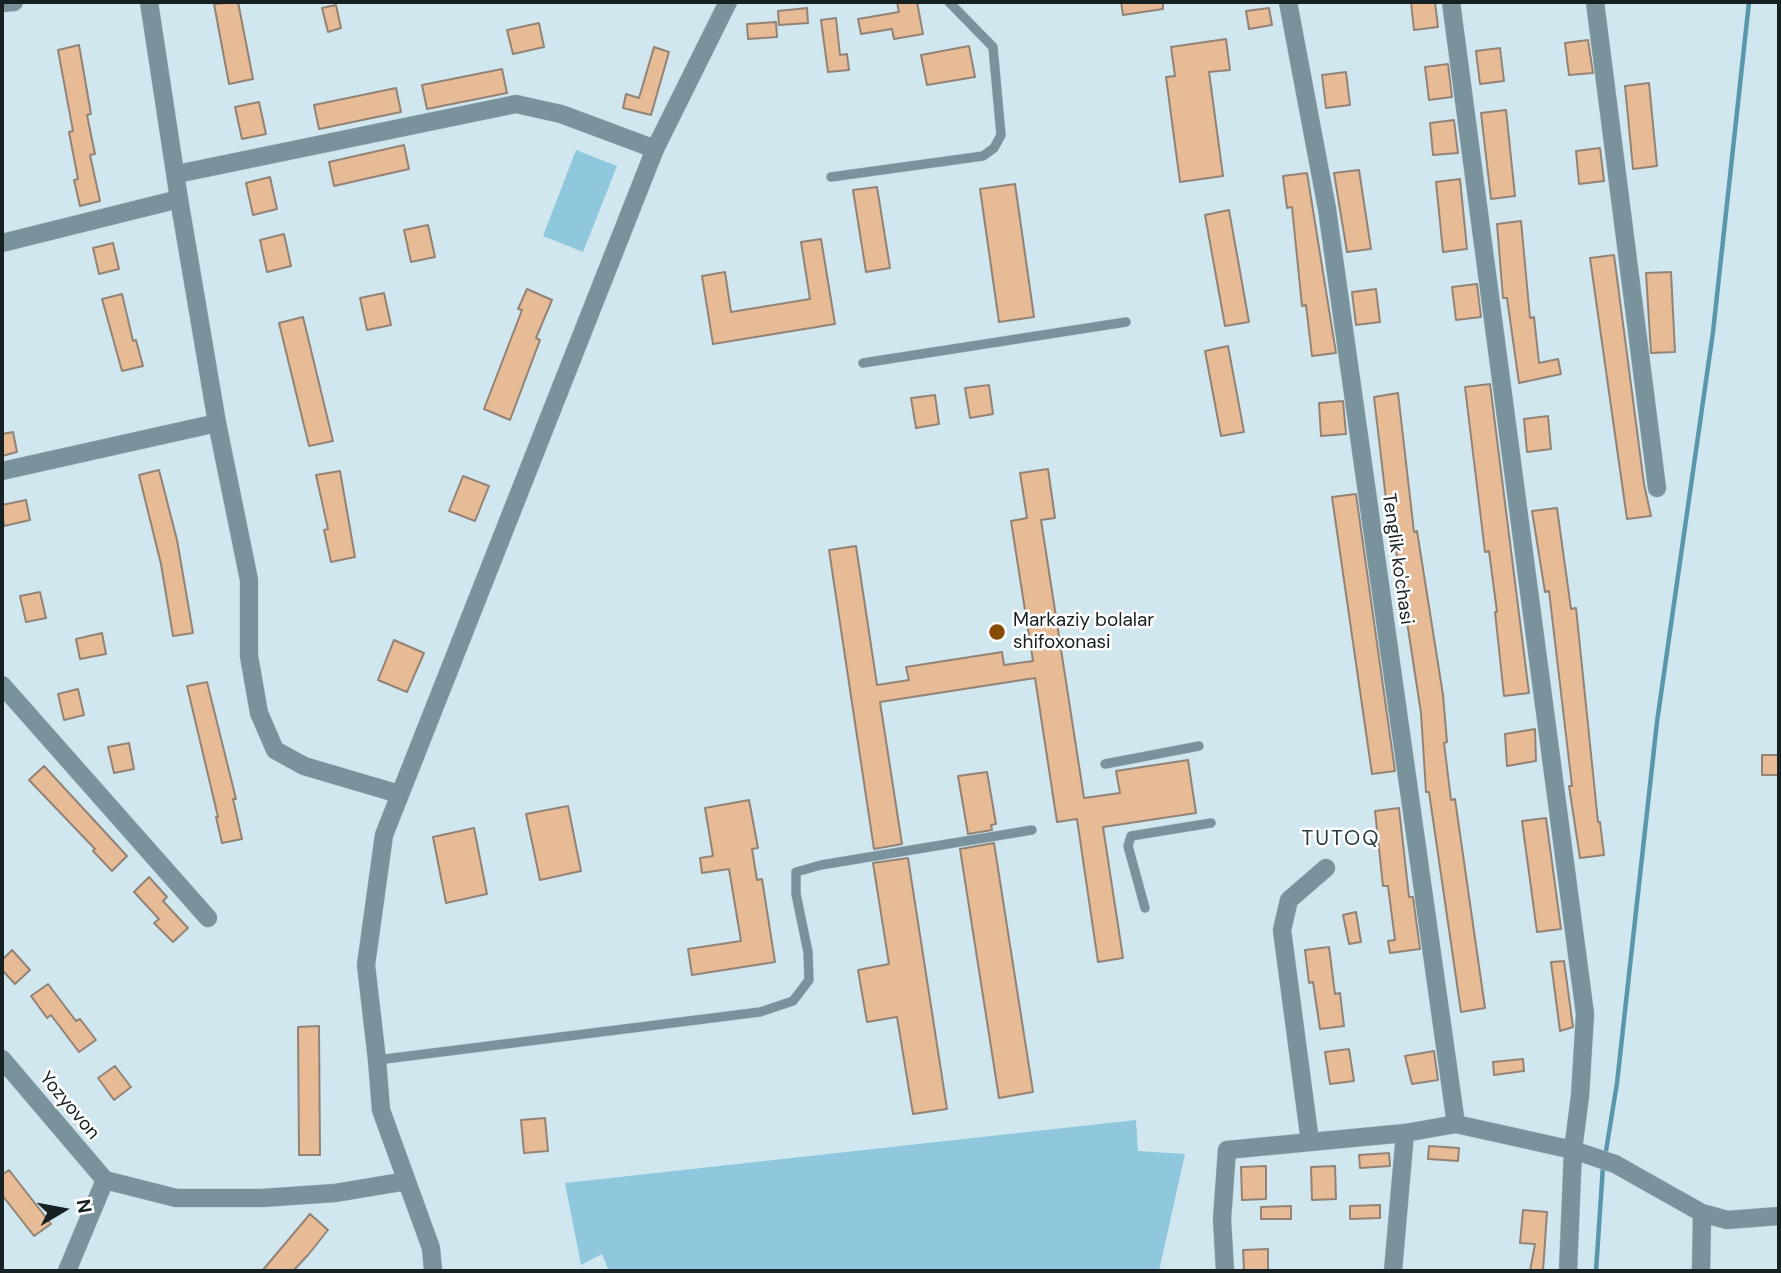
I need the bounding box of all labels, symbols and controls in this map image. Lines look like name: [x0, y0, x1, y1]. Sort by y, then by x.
street label: Tenglik ko'chasi: [1376, 492, 1418, 626]
place label: Markaziy bolalar shifoxonasi: [1013, 610, 1154, 654]
marker: Markaziy bolalar shifoxonasi: [987, 622, 1007, 642]
district label: TUTOQ: [1302, 826, 1380, 852]
street label: Yozyovon: [34, 1067, 104, 1145]
north arrow: [28, 1175, 98, 1245]
text: N: [71, 1197, 98, 1215]

